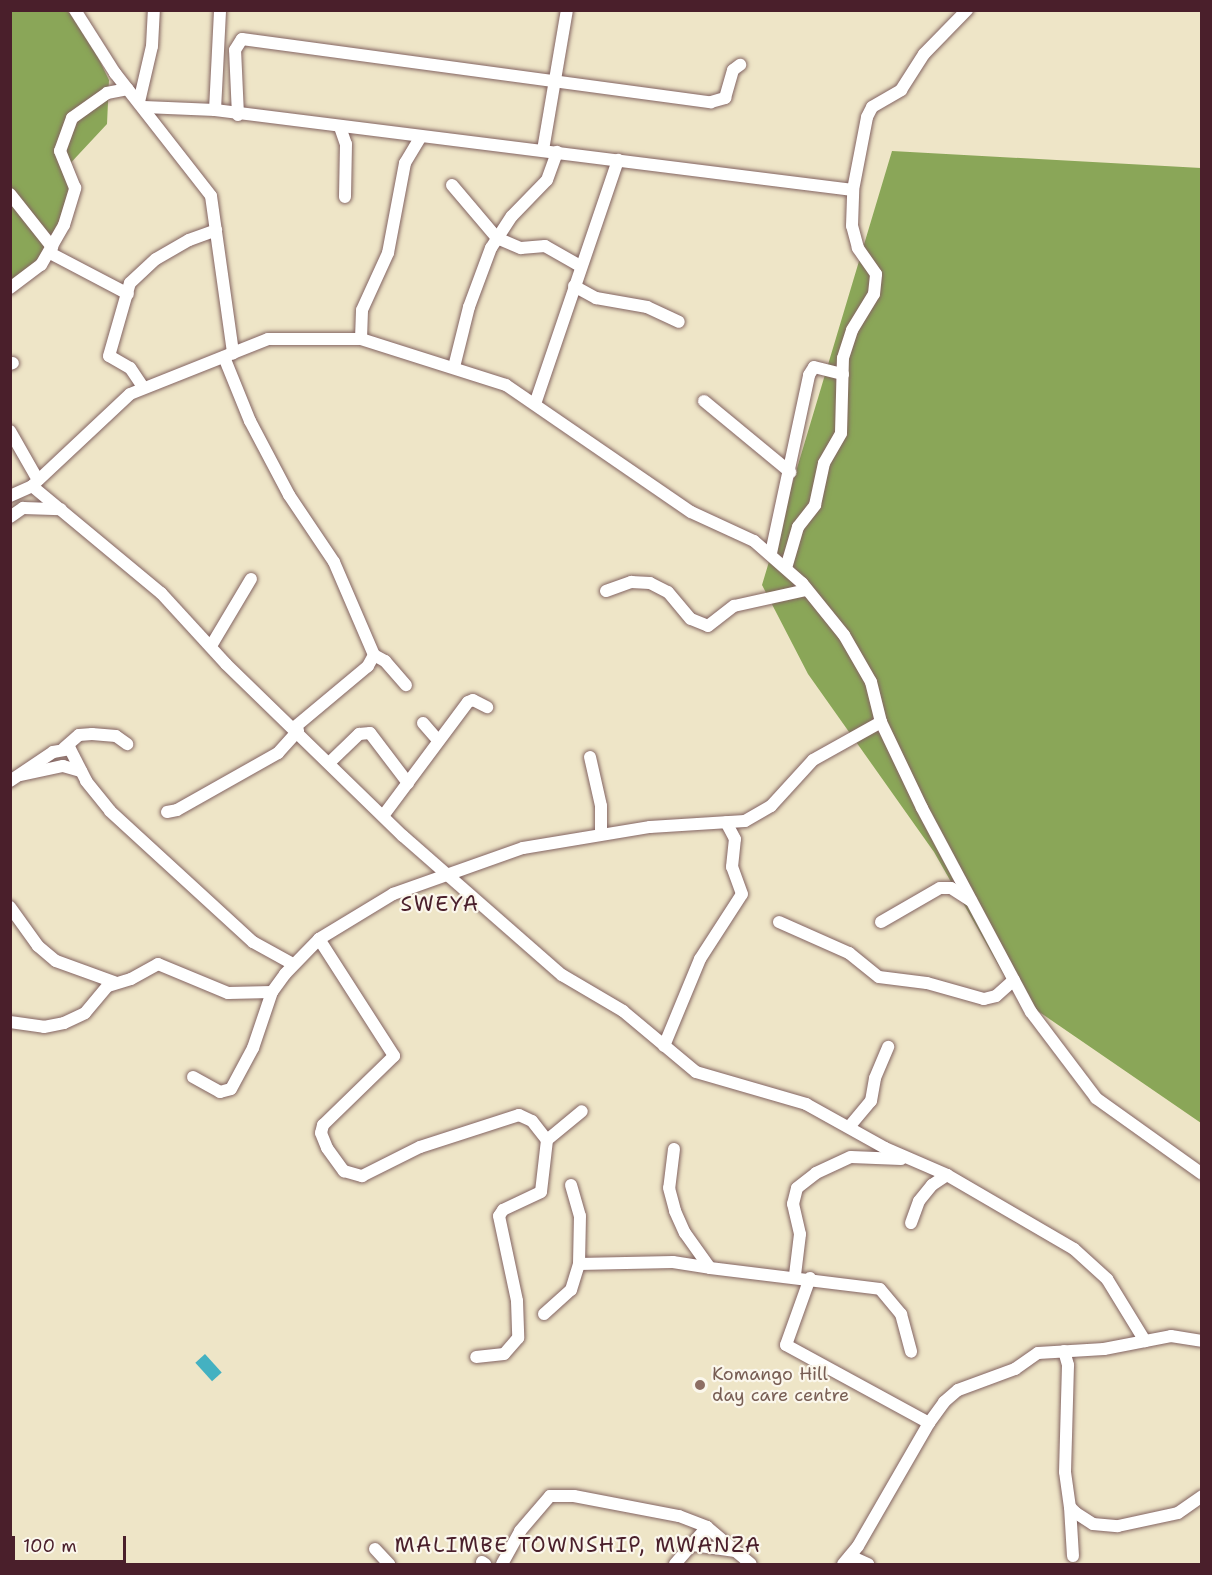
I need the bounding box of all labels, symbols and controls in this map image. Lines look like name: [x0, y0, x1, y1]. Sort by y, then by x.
district label: SWEYA: [401, 891, 479, 917]
place label: Komango Hill day care centre: [712, 1364, 849, 1406]
marker: Komango Hill day care centre: [693, 1378, 707, 1392]
scale bar: [15, 1524, 129, 1562]
district label: MALIMBE TOWNSHIP, MWANZA: [394, 1532, 762, 1558]
text: 100 m: [23, 1534, 77, 1558]

